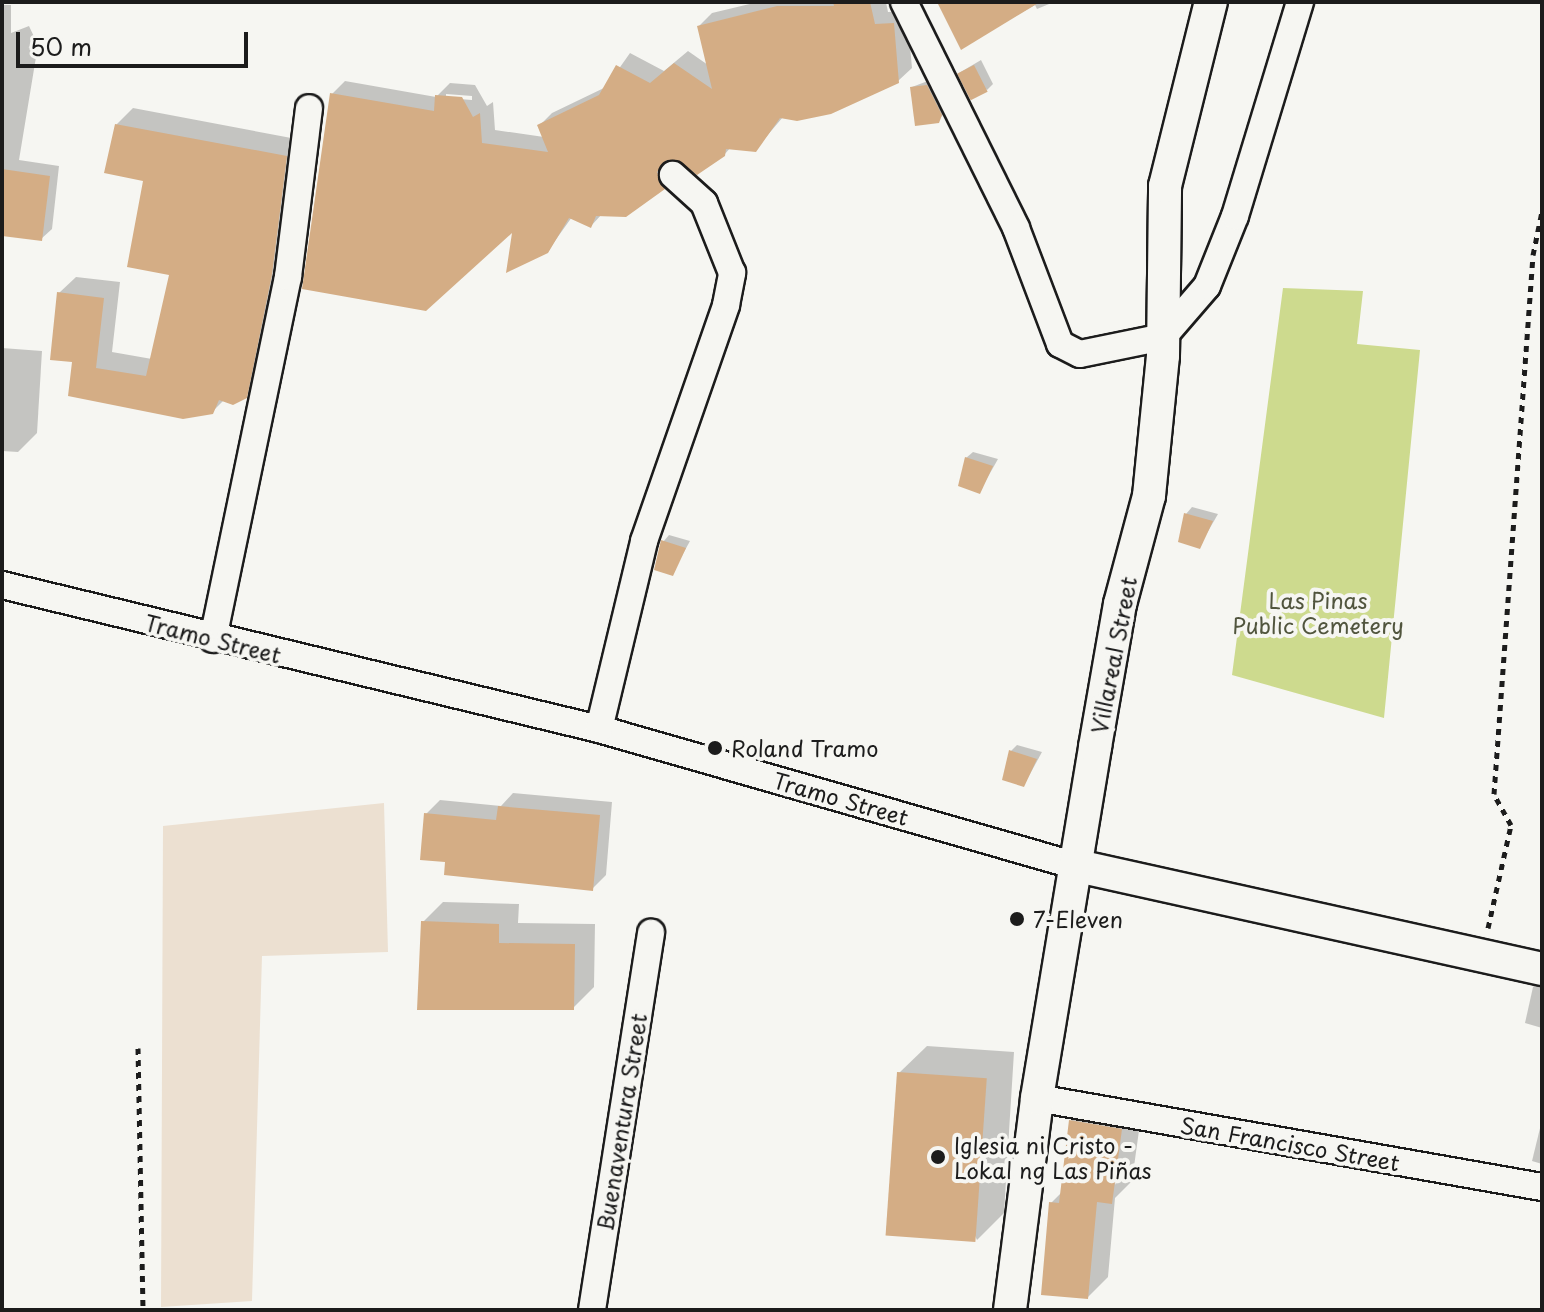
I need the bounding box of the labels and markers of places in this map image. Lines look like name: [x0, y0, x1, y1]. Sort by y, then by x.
place label: Roland Tramo: [731, 735, 879, 761]
marker: Roland Tramo: [706, 739, 724, 757]
place label: 7-Eleven: [1033, 906, 1123, 932]
marker: 7-Eleven: [1008, 910, 1026, 928]
place label: Iglesia ni Cristo - Lokal ng Las Piñas: [954, 1131, 1152, 1182]
marker: Iglesia ni Cristo - Lokal ng Las Piñas: [929, 1148, 947, 1166]

